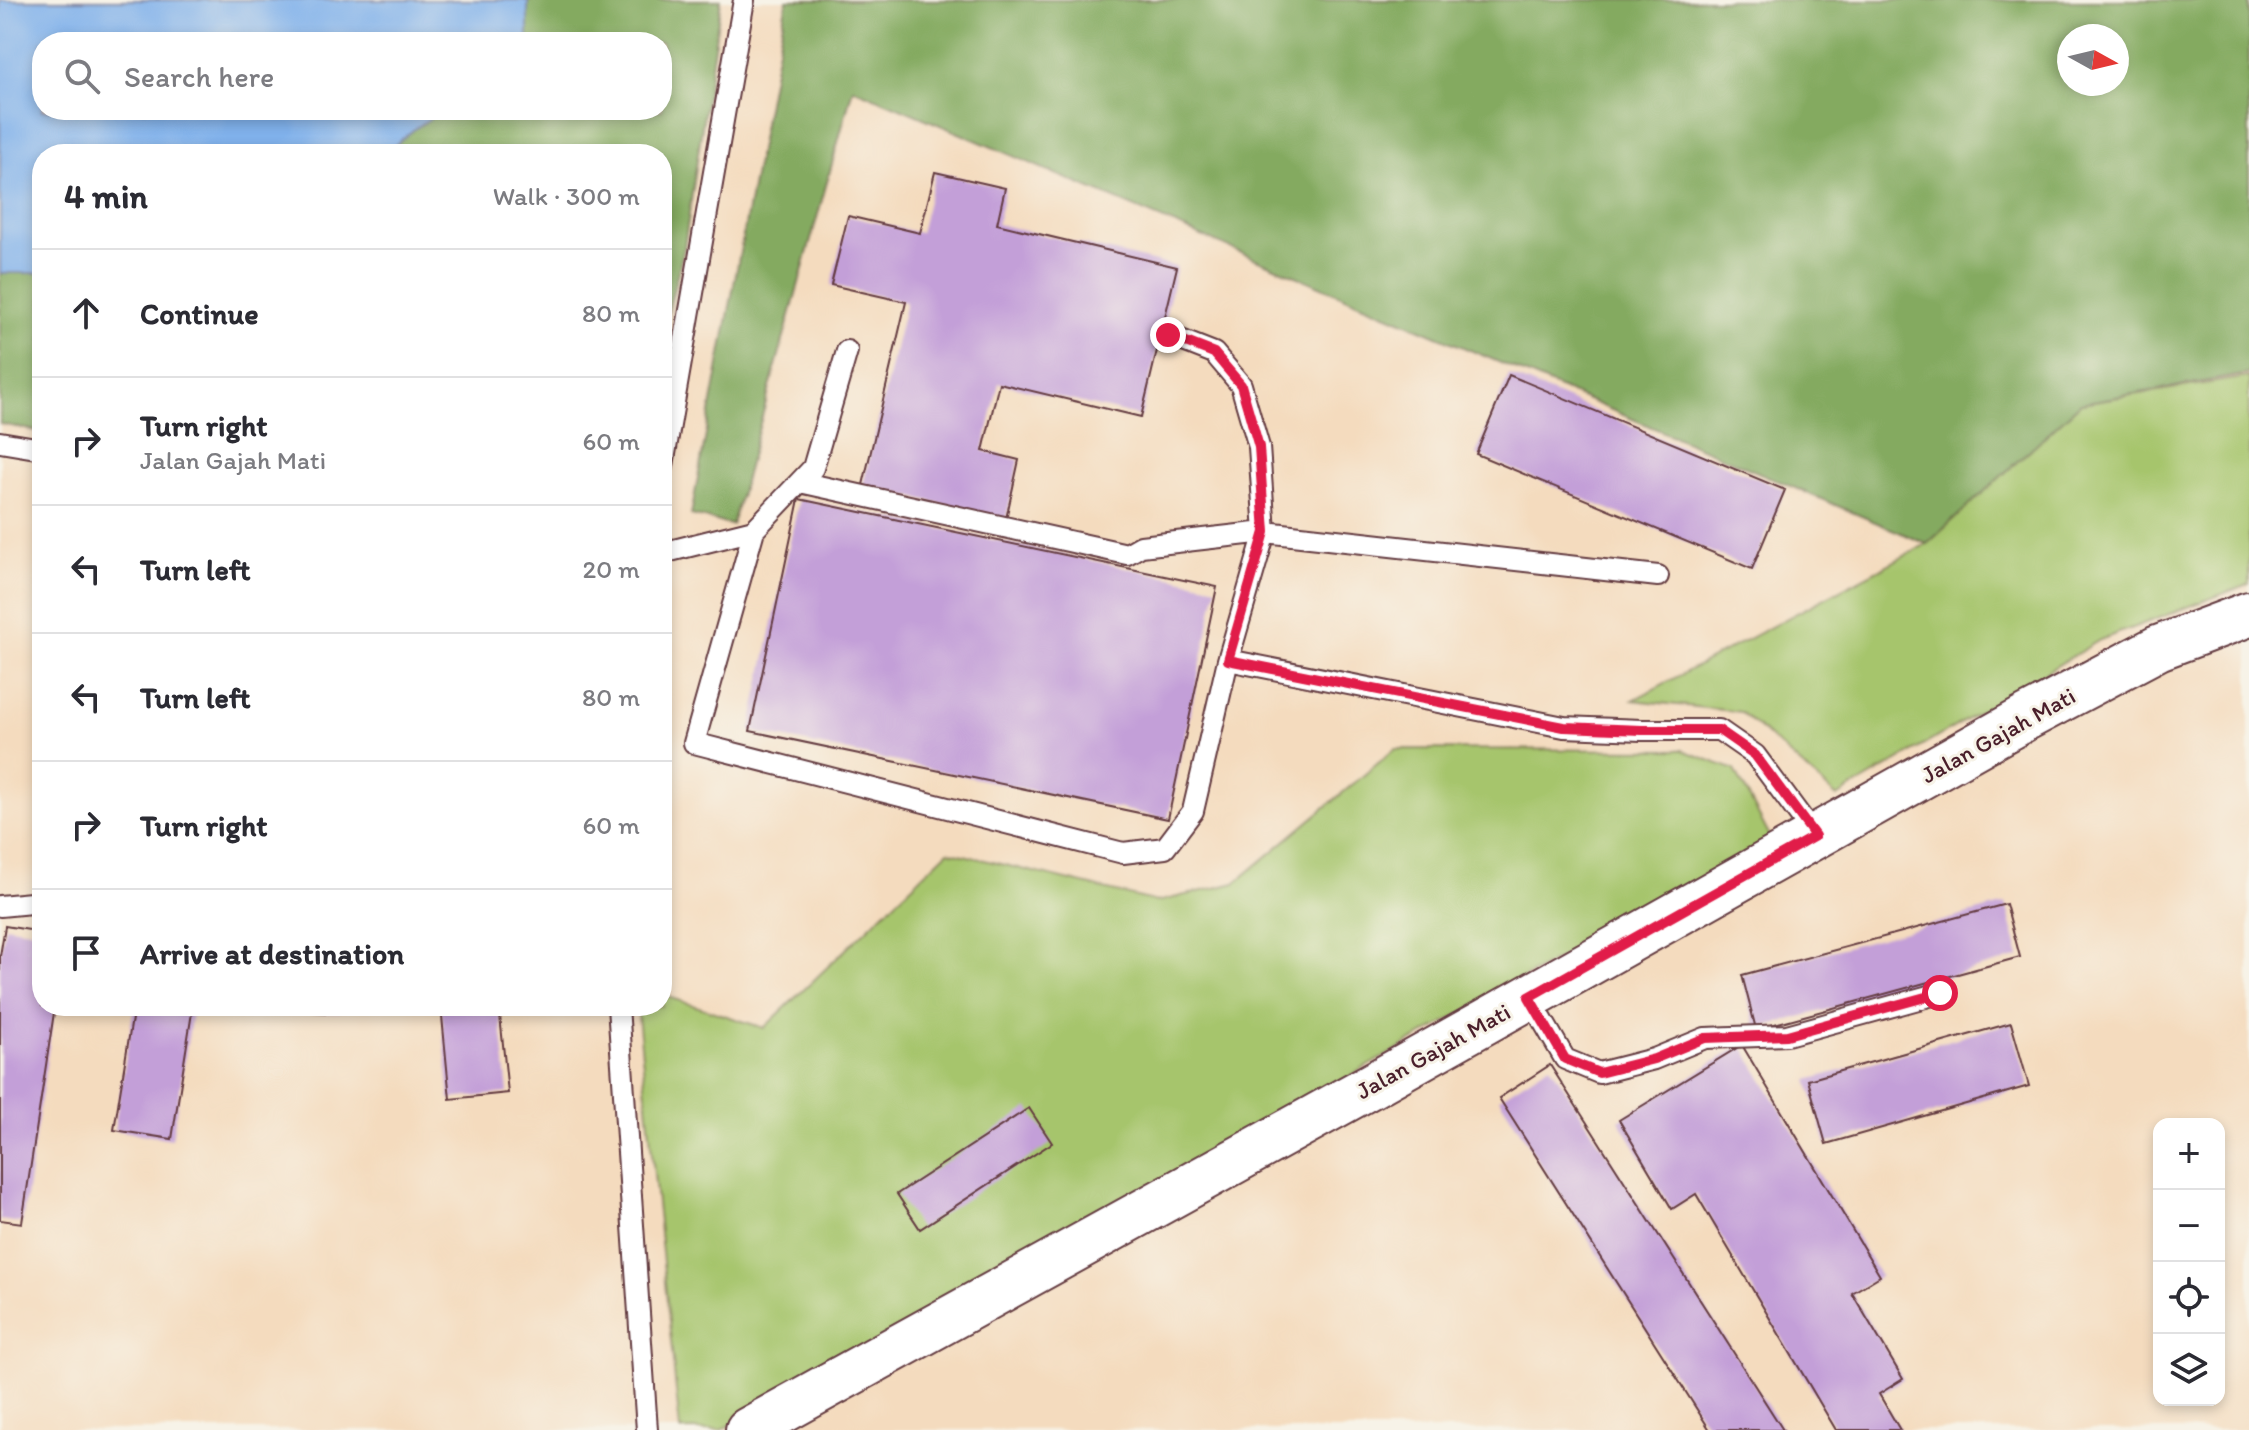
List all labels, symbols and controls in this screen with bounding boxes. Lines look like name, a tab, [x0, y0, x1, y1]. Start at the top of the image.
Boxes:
north arrow	[2057, 24, 2129, 96]
search box	[32, 32, 672, 120]
icon: search	[60, 54, 104, 98]
text: Search here	[124, 58, 274, 95]
text: 4 min	[64, 176, 148, 217]
text: Walk · 300 m	[493, 180, 640, 212]
icon: ahead	[64, 291, 108, 335]
text: Continue	[140, 295, 259, 332]
text: 80 m	[582, 297, 640, 329]
route end	[1150, 317, 1186, 353]
text: Turn right	[140, 407, 268, 444]
icon: right	[64, 419, 108, 463]
text: 60 m	[583, 425, 640, 457]
text: Jalan Gajah Mati	[140, 444, 326, 476]
icon: left	[64, 547, 108, 591]
text: Turn left	[140, 551, 251, 588]
text: 20 m	[583, 553, 640, 585]
icon: left	[64, 675, 108, 719]
text: Turn left	[140, 679, 251, 716]
text: 80 m	[582, 681, 640, 713]
street label: Jalan Gajah Mati	[1916, 681, 2080, 789]
icon: right	[64, 803, 108, 847]
text: Turn right	[140, 807, 268, 844]
text: 60 m	[583, 809, 640, 841]
icon: arrive	[64, 931, 108, 975]
text: Arrive at destination	[140, 935, 404, 972]
route start	[1922, 975, 1958, 1011]
street label: Jalan Gajah Mati	[1351, 997, 1515, 1105]
map controls	[2153, 1118, 2225, 1406]
button: +	[2153, 1118, 2225, 1190]
button: −	[2153, 1190, 2225, 1262]
button: locate	[2153, 1262, 2225, 1334]
button: layers	[2153, 1334, 2225, 1406]

